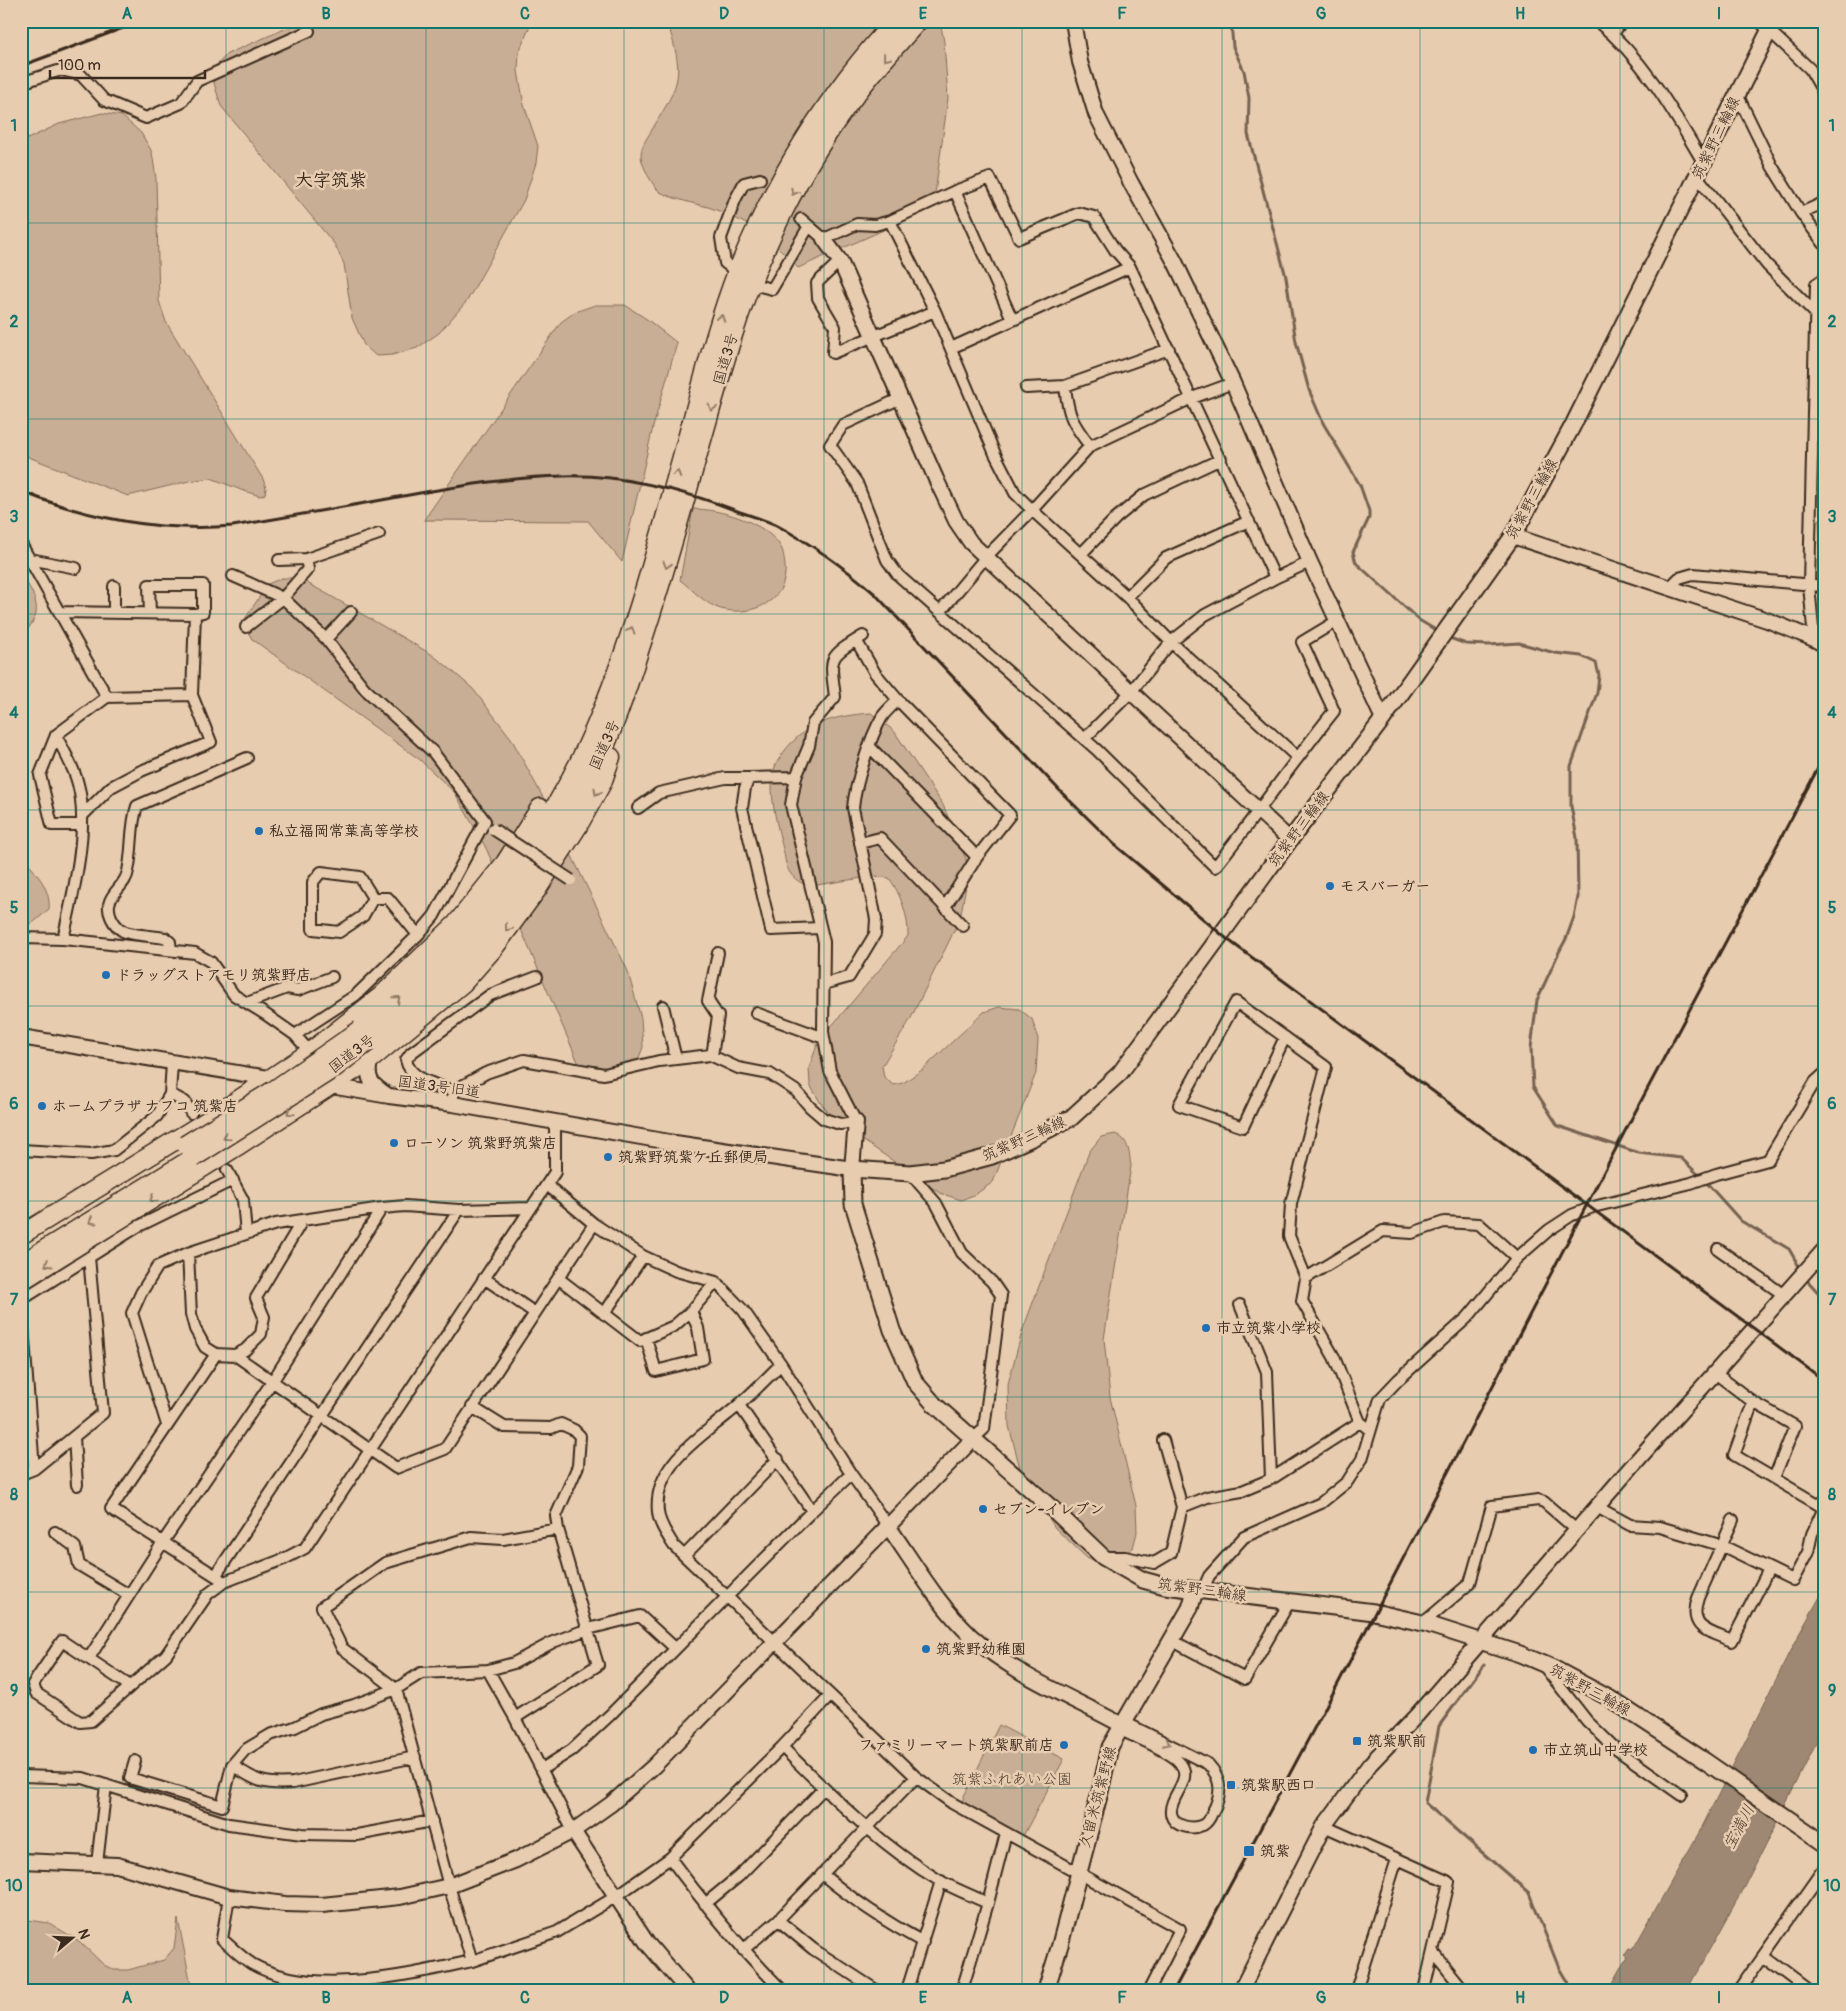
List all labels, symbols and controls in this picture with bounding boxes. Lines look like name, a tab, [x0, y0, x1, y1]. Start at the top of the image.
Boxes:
text: A	[122, 4, 133, 24]
text: B	[321, 4, 331, 24]
text: C	[520, 4, 530, 24]
text: D	[719, 4, 729, 24]
text: E	[919, 4, 928, 24]
text: F	[1117, 4, 1127, 24]
text: G	[1316, 4, 1327, 24]
text: H	[1515, 4, 1525, 24]
text: I	[1717, 4, 1721, 24]
scale bar	[50, 48, 205, 80]
one-way arrow	[882, 52, 891, 61]
text: 100 m	[58, 56, 101, 75]
street label: 筑紫野三輪線	[1688, 93, 1744, 183]
text: 1	[11, 116, 17, 136]
text: 1	[1829, 116, 1835, 136]
district label: 大字筑紫	[295, 169, 367, 192]
one-way arrow	[791, 186, 801, 195]
text: 2	[10, 312, 19, 332]
text: 2	[1828, 312, 1837, 332]
one-way arrow	[715, 314, 725, 323]
street label: 国道3号	[710, 331, 742, 387]
one-way arrow	[707, 404, 718, 413]
street label: 筑紫野三輪線	[1502, 455, 1562, 543]
one-way arrow	[671, 470, 682, 479]
text: 3	[10, 507, 19, 527]
text: 3	[1828, 507, 1837, 527]
one-way arrow	[663, 560, 673, 568]
one-way arrow	[625, 627, 635, 635]
text: 4	[9, 703, 19, 723]
text: 4	[1827, 703, 1837, 723]
street label: 国道3号	[585, 717, 625, 773]
one-way arrow	[593, 787, 603, 796]
street label: 筑紫野三輪線	[1264, 787, 1334, 871]
place label: 私立福岡常葉高等学校	[269, 822, 419, 841]
marker: 私立福岡常葉高等学校	[253, 825, 265, 837]
place label: モスバーガー	[1340, 877, 1430, 896]
marker: モスバーガー	[1324, 880, 1336, 892]
text: 5	[10, 898, 19, 918]
text: 5	[1828, 898, 1837, 918]
one-way arrow	[505, 922, 514, 932]
place label: ドラッグストアモリ筑紫野店	[116, 966, 311, 985]
marker: ドラッグストアモリ筑紫野店	[100, 969, 112, 981]
one-way arrow	[392, 996, 401, 1005]
street label: 国道3号	[325, 1030, 379, 1078]
street label: 国道3号旧道	[396, 1072, 482, 1102]
text: 6	[9, 1094, 19, 1114]
text: 6	[1827, 1094, 1837, 1114]
place label: ホームプラザ ナフコ 筑紫店	[52, 1097, 238, 1116]
marker: ホームプラザ ナフコ 筑紫店	[36, 1100, 48, 1112]
one-way arrow	[286, 1106, 295, 1116]
street label: 筑紫野三輪線	[979, 1112, 1069, 1166]
one-way arrow	[223, 1131, 232, 1140]
place label: ローソン 筑紫野筑紫店	[404, 1134, 557, 1153]
marker: ローソン 筑紫野筑紫店	[388, 1137, 400, 1149]
place label: 筑紫野筑紫ケ丘郵便局	[618, 1148, 768, 1167]
marker: 筑紫野筑紫ケ丘郵便局	[602, 1151, 614, 1163]
one-way arrow	[149, 1192, 158, 1202]
one-way arrow	[88, 1214, 97, 1224]
one-way arrow	[45, 1258, 54, 1268]
text: 7	[10, 1290, 19, 1310]
text: 7	[1828, 1290, 1837, 1310]
place label: 市立筑紫小学校	[1216, 1319, 1321, 1338]
marker: 市立筑紫小学校	[1200, 1322, 1212, 1334]
text: 8	[10, 1485, 18, 1505]
text: 8	[1828, 1485, 1836, 1505]
place label: セブン-イレブン	[993, 1500, 1104, 1519]
marker: セブン-イレブン	[977, 1503, 989, 1515]
street label: 筑紫野三輪線	[1156, 1574, 1248, 1606]
place label: 筑紫野幼稚園	[936, 1640, 1026, 1659]
marker: 筑紫野幼稚園	[920, 1643, 932, 1655]
street label: 筑紫野三輪線	[1546, 1660, 1634, 1720]
text: 9	[10, 1681, 18, 1701]
text: 9	[1828, 1681, 1836, 1701]
place label: 筑紫駅前	[1367, 1732, 1427, 1751]
marker: 筑紫駅前	[1351, 1735, 1363, 1747]
place label: ファミリーマート筑紫駅前店	[858, 1736, 1054, 1755]
one-way arrow	[1162, 1737, 1171, 1747]
marker: ファミリーマート筑紫駅前店	[1058, 1739, 1070, 1751]
place label: 市立筑山中学校	[1543, 1741, 1648, 1760]
street label: 久留米筑紫野線	[1075, 1744, 1121, 1850]
marker: 市立筑山中学校	[1527, 1744, 1539, 1756]
park label: 筑紫ふれあい公園	[952, 1770, 1072, 1789]
place label: 筑紫駅西口	[1241, 1776, 1316, 1795]
marker: 筑紫駅西口	[1225, 1779, 1237, 1791]
water label: 宝満川	[1719, 1801, 1759, 1853]
place label: 筑紫	[1260, 1842, 1290, 1861]
marker: 筑紫	[1242, 1844, 1256, 1858]
text: 10	[5, 1876, 23, 1896]
text: 10	[1823, 1876, 1841, 1896]
north arrow	[48, 1914, 98, 1964]
text: N	[74, 1927, 93, 1941]
text: A	[122, 1988, 133, 2008]
text: B	[321, 1988, 331, 2008]
text: C	[520, 1988, 530, 2008]
text: D	[719, 1988, 729, 2008]
text: E	[919, 1988, 928, 2008]
text: F	[1117, 1988, 1127, 2008]
text: G	[1316, 1988, 1327, 2008]
text: H	[1515, 1988, 1525, 2008]
text: I	[1717, 1988, 1721, 2008]

